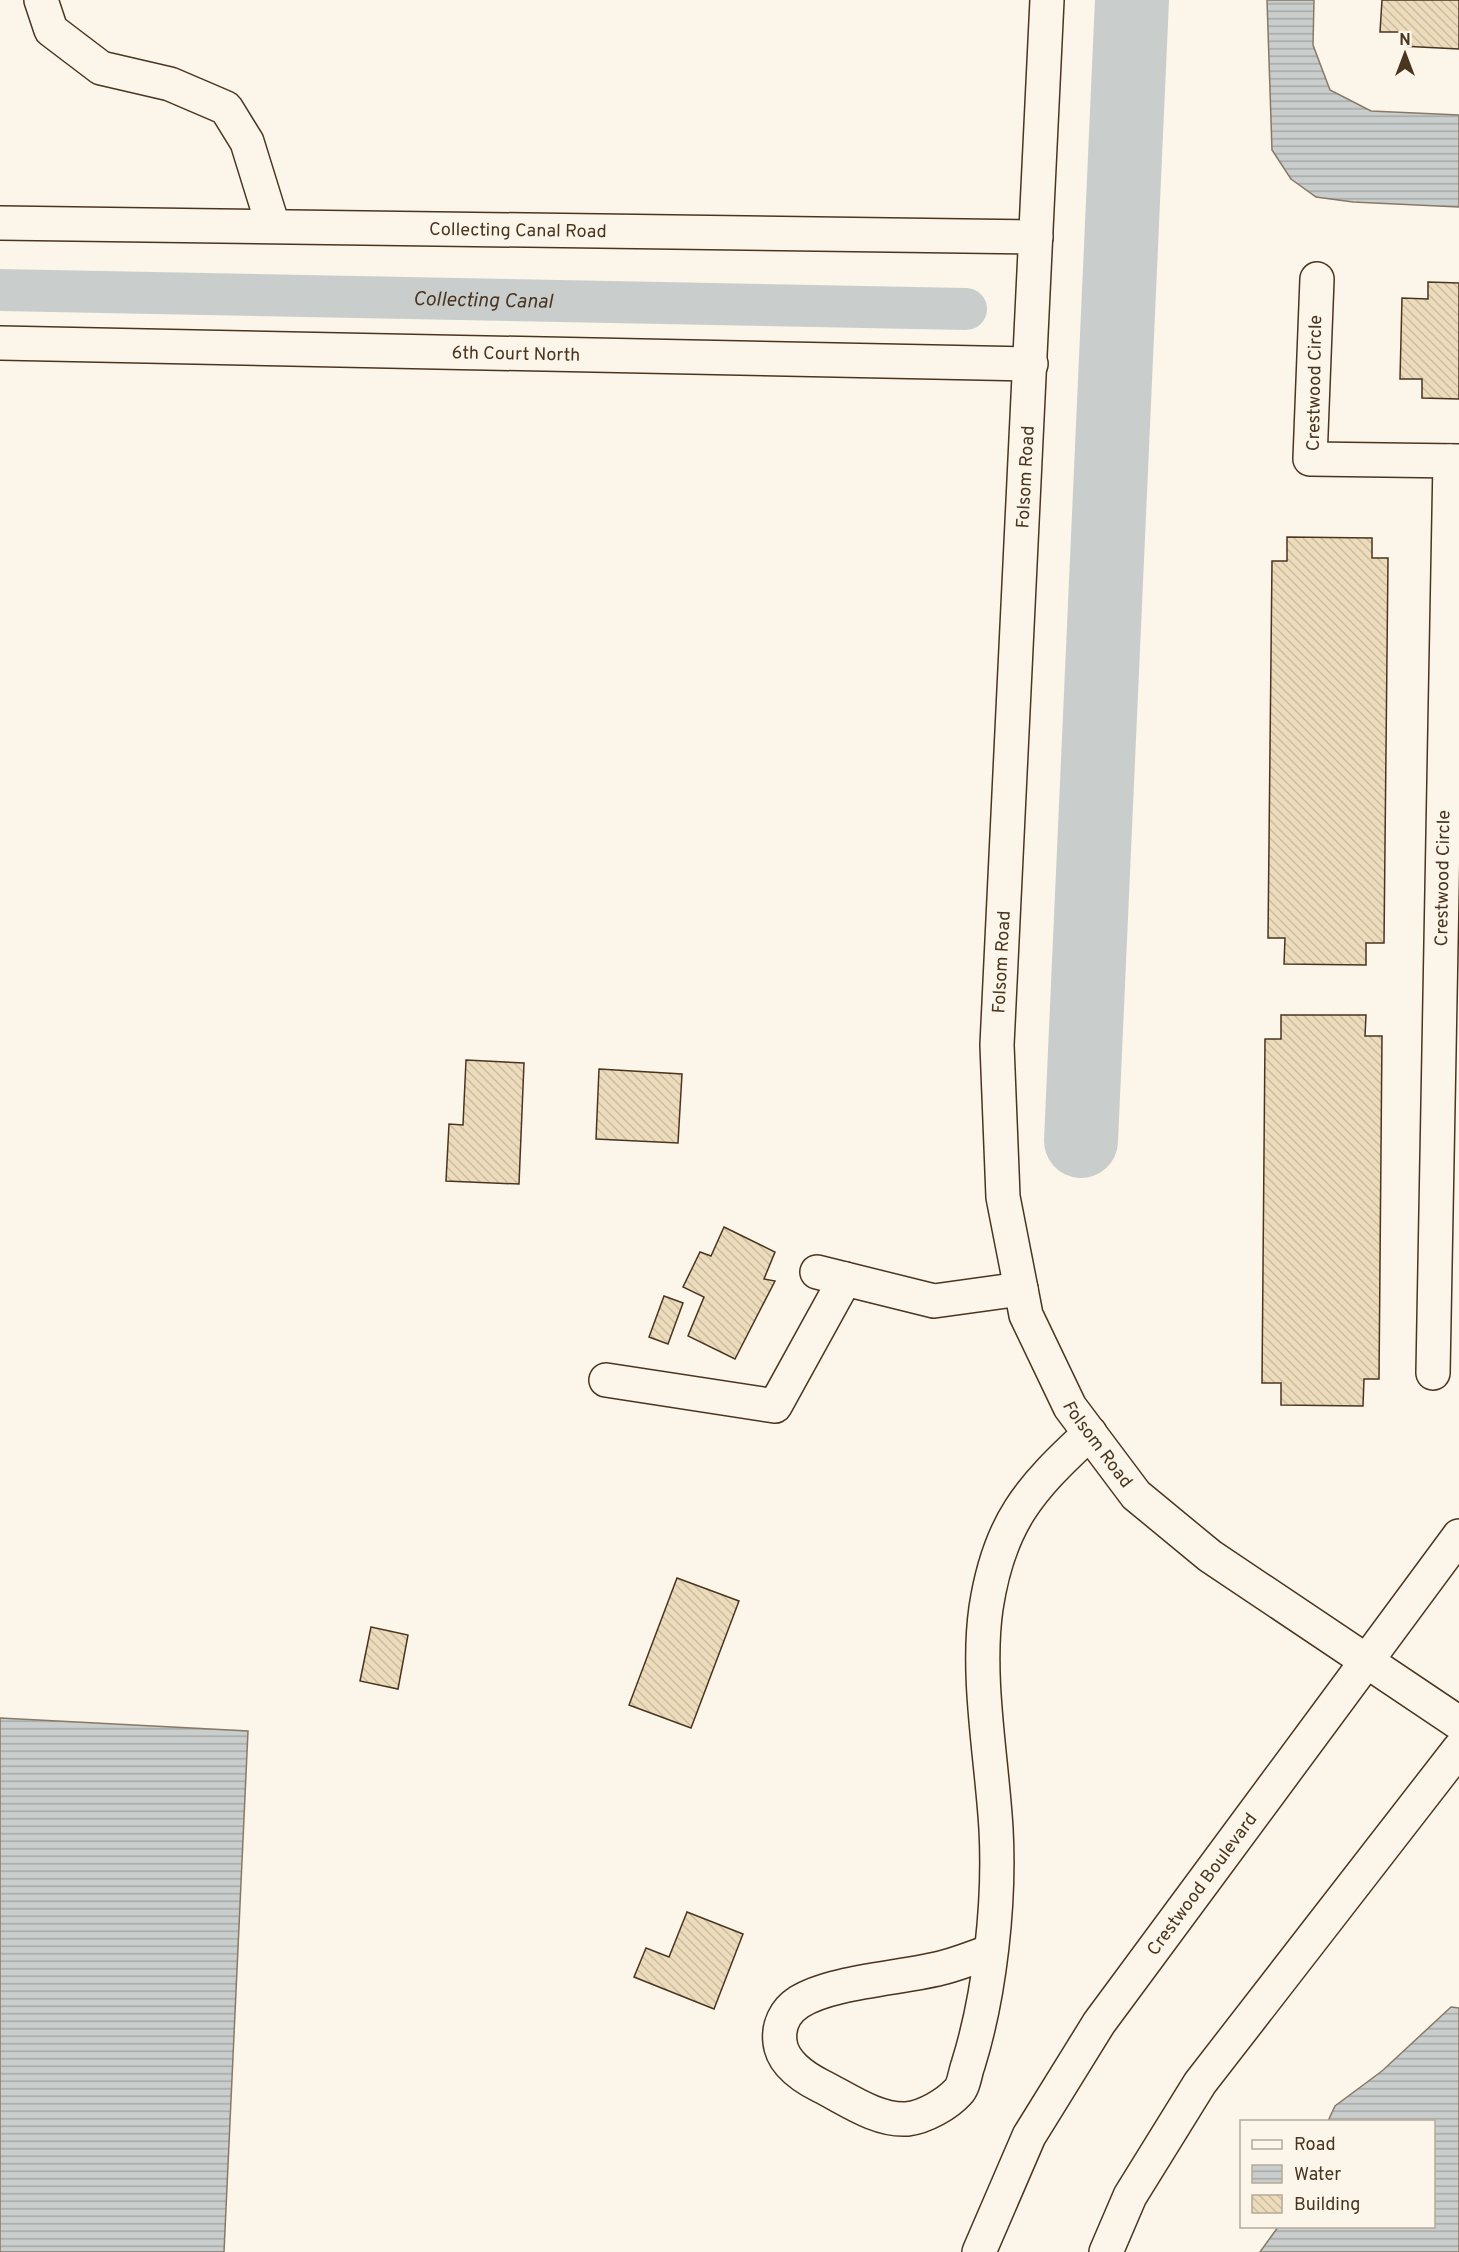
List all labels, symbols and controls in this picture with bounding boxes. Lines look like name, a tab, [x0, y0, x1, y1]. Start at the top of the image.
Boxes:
north arrow	[1375, 24, 1435, 84]
text: N	[1399, 31, 1411, 51]
street label: Collecting Canal Road	[429, 219, 607, 244]
water label: Collecting Canal	[413, 287, 554, 316]
street label: Crestwood Circle	[1303, 315, 1328, 451]
street label: 6th Court North	[451, 342, 580, 368]
street label: Folsom Road	[1012, 425, 1041, 529]
street label: Crestwood Circle	[1431, 810, 1456, 947]
street label: Folsom Road	[988, 910, 1017, 1014]
street label: Folsom Road	[1056, 1398, 1137, 1493]
street label: Crestwood Boulevard	[1143, 1809, 1263, 1961]
legend	[1240, 2120, 1435, 2228]
text: Road	[1294, 2134, 1336, 2157]
text: Water	[1294, 2164, 1341, 2187]
text: Building	[1294, 2194, 1360, 2217]

